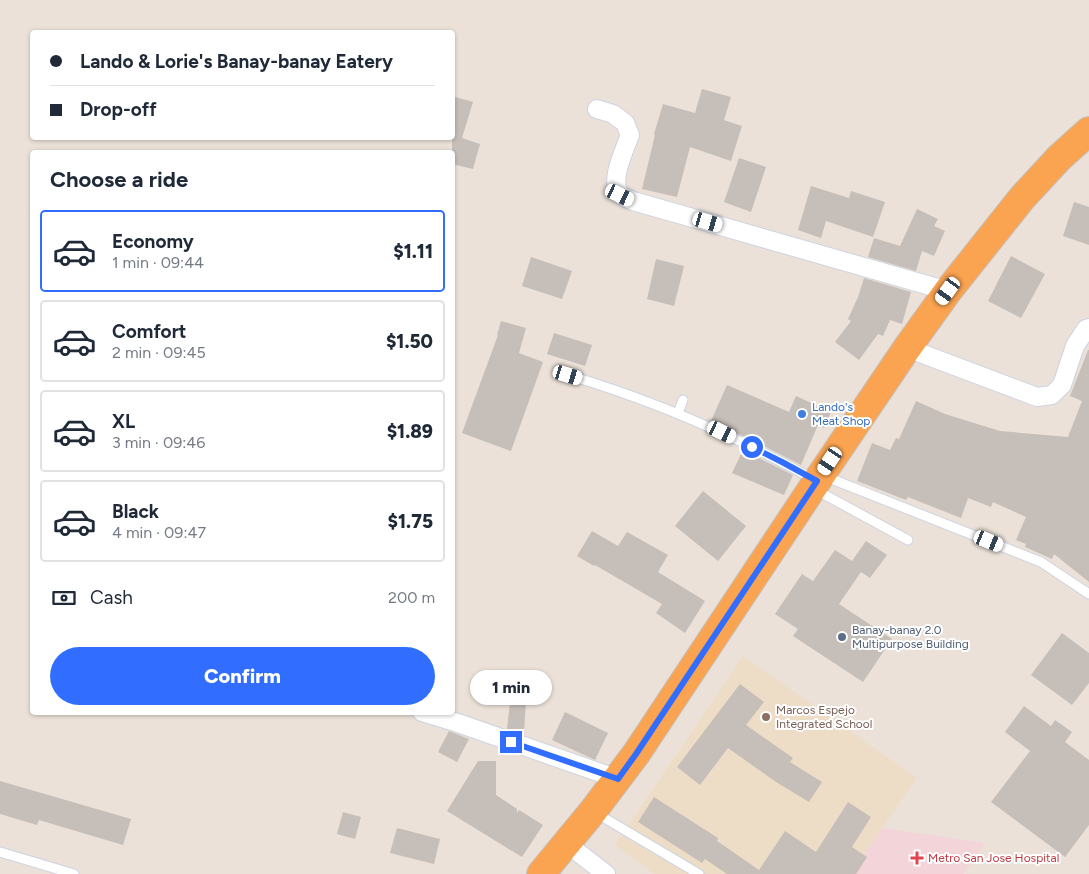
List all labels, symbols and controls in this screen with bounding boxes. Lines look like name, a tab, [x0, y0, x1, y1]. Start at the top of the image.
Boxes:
text: Lando & Lorie's Banay-banay Eatery	[80, 50, 393, 73]
text: Drop-off	[80, 98, 157, 121]
text: Choose a ride	[50, 166, 188, 193]
car	[603, 182, 636, 208]
car	[691, 211, 724, 233]
icon: car	[52, 229, 97, 274]
text: Economy	[112, 230, 194, 253]
text: $1.11	[393, 240, 433, 263]
text: 1 min · 09:44	[112, 253, 204, 272]
car	[933, 274, 962, 308]
icon: car	[52, 319, 97, 364]
text: Comfort	[112, 320, 187, 343]
text: $1.50	[386, 330, 433, 353]
text: 2 min · 09:45	[112, 343, 206, 362]
car	[551, 363, 584, 387]
place label: Lando's Meat Shop	[812, 400, 870, 428]
marker: Lando's Meat Shop	[796, 408, 808, 420]
icon: car	[52, 409, 97, 454]
text: XL	[112, 410, 135, 433]
car	[705, 419, 738, 445]
text: $1.89	[387, 420, 433, 443]
text: 3 min · 09:46	[112, 433, 205, 452]
route start	[741, 436, 763, 458]
car	[815, 444, 844, 478]
icon: car	[52, 499, 97, 544]
text: Black	[112, 500, 159, 523]
text: $1.75	[388, 510, 433, 533]
text: 4 min · 09:47	[112, 523, 206, 542]
car	[972, 528, 1005, 554]
icon: cash	[50, 584, 78, 612]
text: Cash	[90, 586, 133, 609]
text: 200 m	[388, 588, 435, 607]
place label: Banay-banay 2.0 Multipurpose Building	[852, 623, 969, 651]
marker: Banay-banay 2.0 Multipurpose Building	[836, 631, 848, 643]
button: Confirm	[50, 647, 435, 705]
callout: 1 min	[470, 670, 552, 704]
text: 1 min	[492, 678, 530, 697]
place label: Marcos Espejo Integrated School	[776, 703, 872, 731]
marker: Marcos Espejo Integrated School	[760, 711, 772, 723]
route end	[500, 731, 522, 753]
marker: Metro San Jose Hospital	[910, 851, 924, 865]
place label: Metro San Jose Hospital	[928, 851, 1059, 865]

